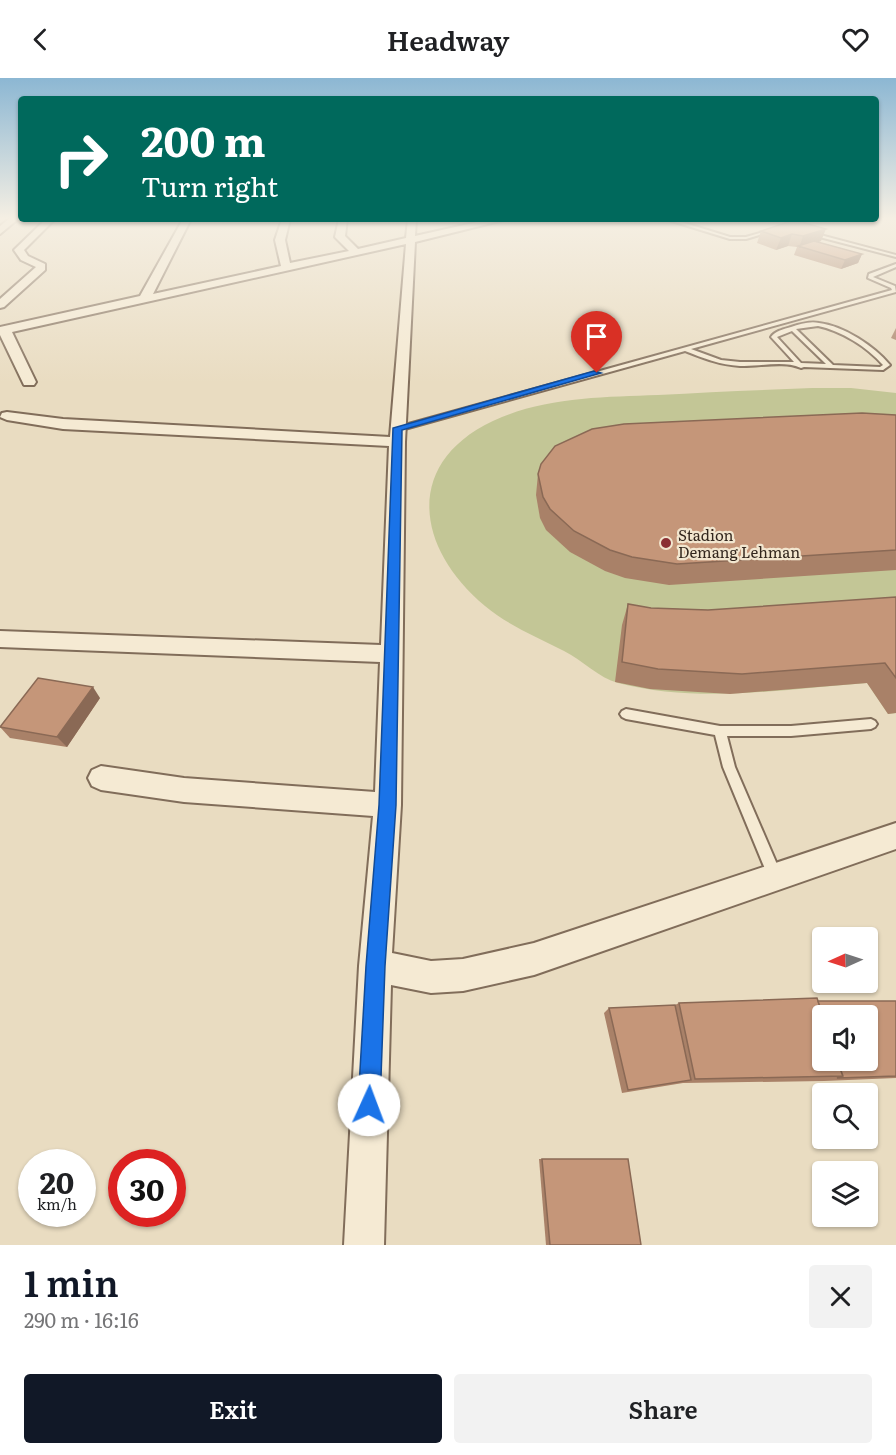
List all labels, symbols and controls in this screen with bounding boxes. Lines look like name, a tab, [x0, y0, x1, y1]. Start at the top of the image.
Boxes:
text: Headway	[387, 19, 509, 59]
icon: back	[24, 23, 57, 56]
icon: heart	[839, 23, 872, 56]
text: 200 m	[141, 108, 266, 170]
icon: right	[42, 120, 120, 198]
text: Turn right	[141, 165, 278, 205]
pin	[571, 311, 622, 373]
icon: arrive	[580, 320, 613, 353]
place label: Stadion Demang Lehman	[678, 523, 800, 563]
marker: Stadion Demang Lehman	[659, 536, 673, 550]
north arrow	[812, 927, 878, 993]
map controls	[812, 927, 878, 1227]
button: sound	[812, 1005, 878, 1071]
position arrow	[337, 1073, 401, 1137]
button: search	[812, 1083, 878, 1149]
speed limit sign: 30	[108, 1149, 186, 1227]
text: 20	[40, 1159, 74, 1203]
button: layers	[812, 1161, 878, 1227]
text: km/h	[37, 1192, 77, 1215]
text: 1 min	[24, 1255, 119, 1308]
button: close	[809, 1265, 872, 1328]
text: 290 m · 16:16	[24, 1304, 139, 1334]
button: Exit	[24, 1374, 442, 1443]
button: Share	[454, 1374, 872, 1443]

